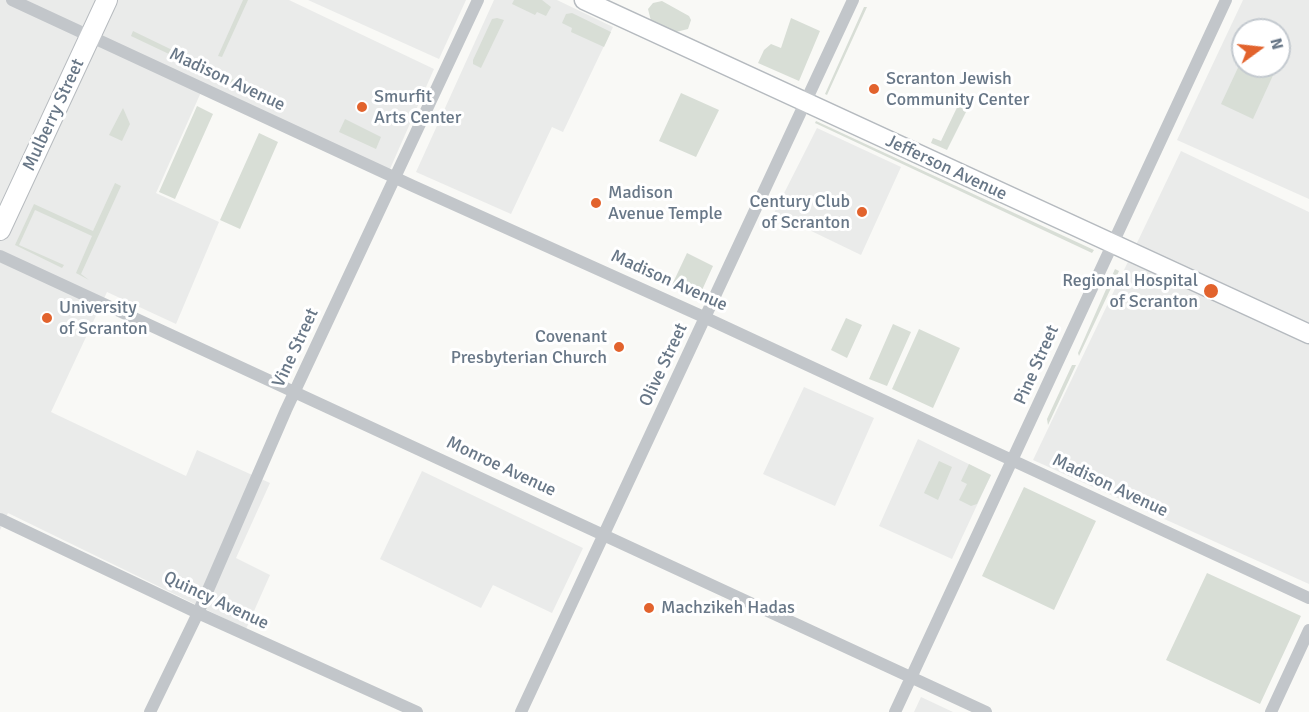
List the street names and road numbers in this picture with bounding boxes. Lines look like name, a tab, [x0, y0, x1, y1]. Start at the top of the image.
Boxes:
street label: Madison Avenue	[166, 44, 288, 116]
street label: Mulberry Street	[19, 56, 89, 174]
street label: Jefferson Avenue	[882, 130, 1010, 206]
street label: Madison Avenue	[607, 246, 731, 316]
street label: Vine Street	[268, 305, 324, 391]
street label: Olive Street	[635, 320, 693, 410]
street label: Pine Street	[1010, 322, 1064, 408]
street label: Monroe Avenue	[443, 432, 559, 502]
street label: Madison Avenue	[1049, 450, 1171, 522]
street label: Quincy Avenue	[160, 567, 272, 635]

